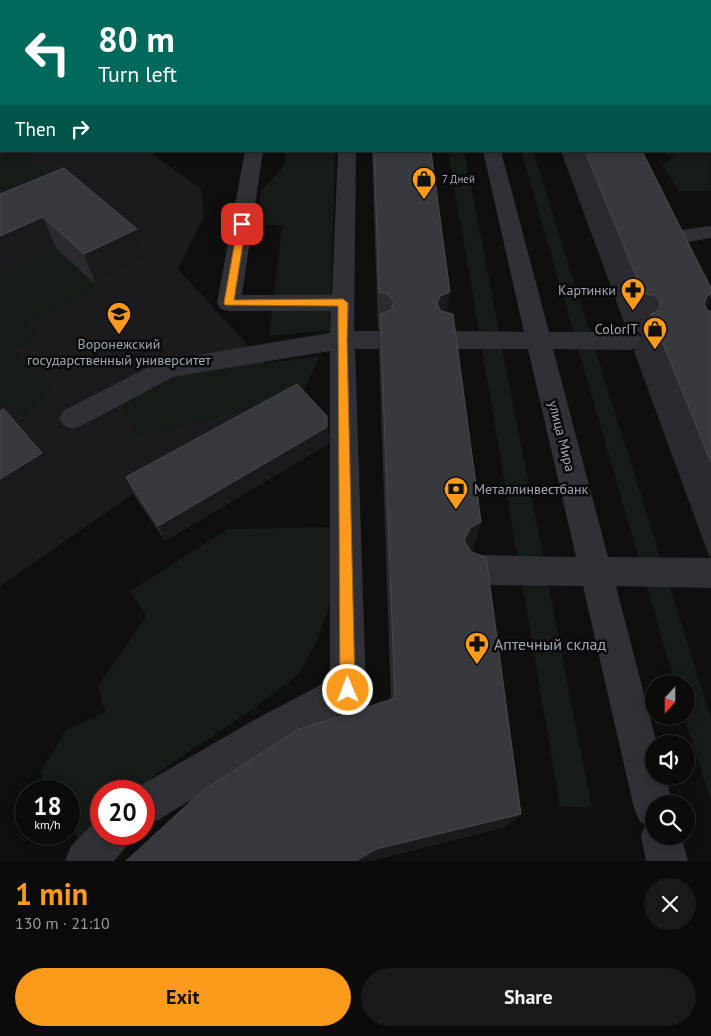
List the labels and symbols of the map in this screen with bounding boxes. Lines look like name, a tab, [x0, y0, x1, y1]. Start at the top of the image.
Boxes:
shop icon: 7 Дней	[411, 166, 437, 200]
place label: 7 Дней	[442, 172, 475, 186]
pin	[221, 203, 263, 245]
pharmacy icon: Картинки	[620, 277, 646, 311]
place label: Картинки	[558, 281, 616, 299]
school or university icon: Воронежский государственный университет	[106, 301, 132, 335]
shop icon: ColorIT	[642, 316, 668, 350]
place label: ColorIT	[595, 320, 638, 338]
place label: Воронежский государственный университет	[27, 335, 211, 369]
street label: улица Мира	[544, 399, 580, 473]
bank icon: Металлинвестбанк	[443, 476, 469, 510]
place label: Металлинвестбанк	[474, 480, 589, 498]
pharmacy icon: Аптечный склад	[464, 631, 490, 665]
place label: Аптечный склад	[494, 634, 607, 654]
position arrow	[321, 663, 373, 715]
north arrow	[645, 675, 695, 725]
speed limit sign: 20	[90, 780, 155, 845]

